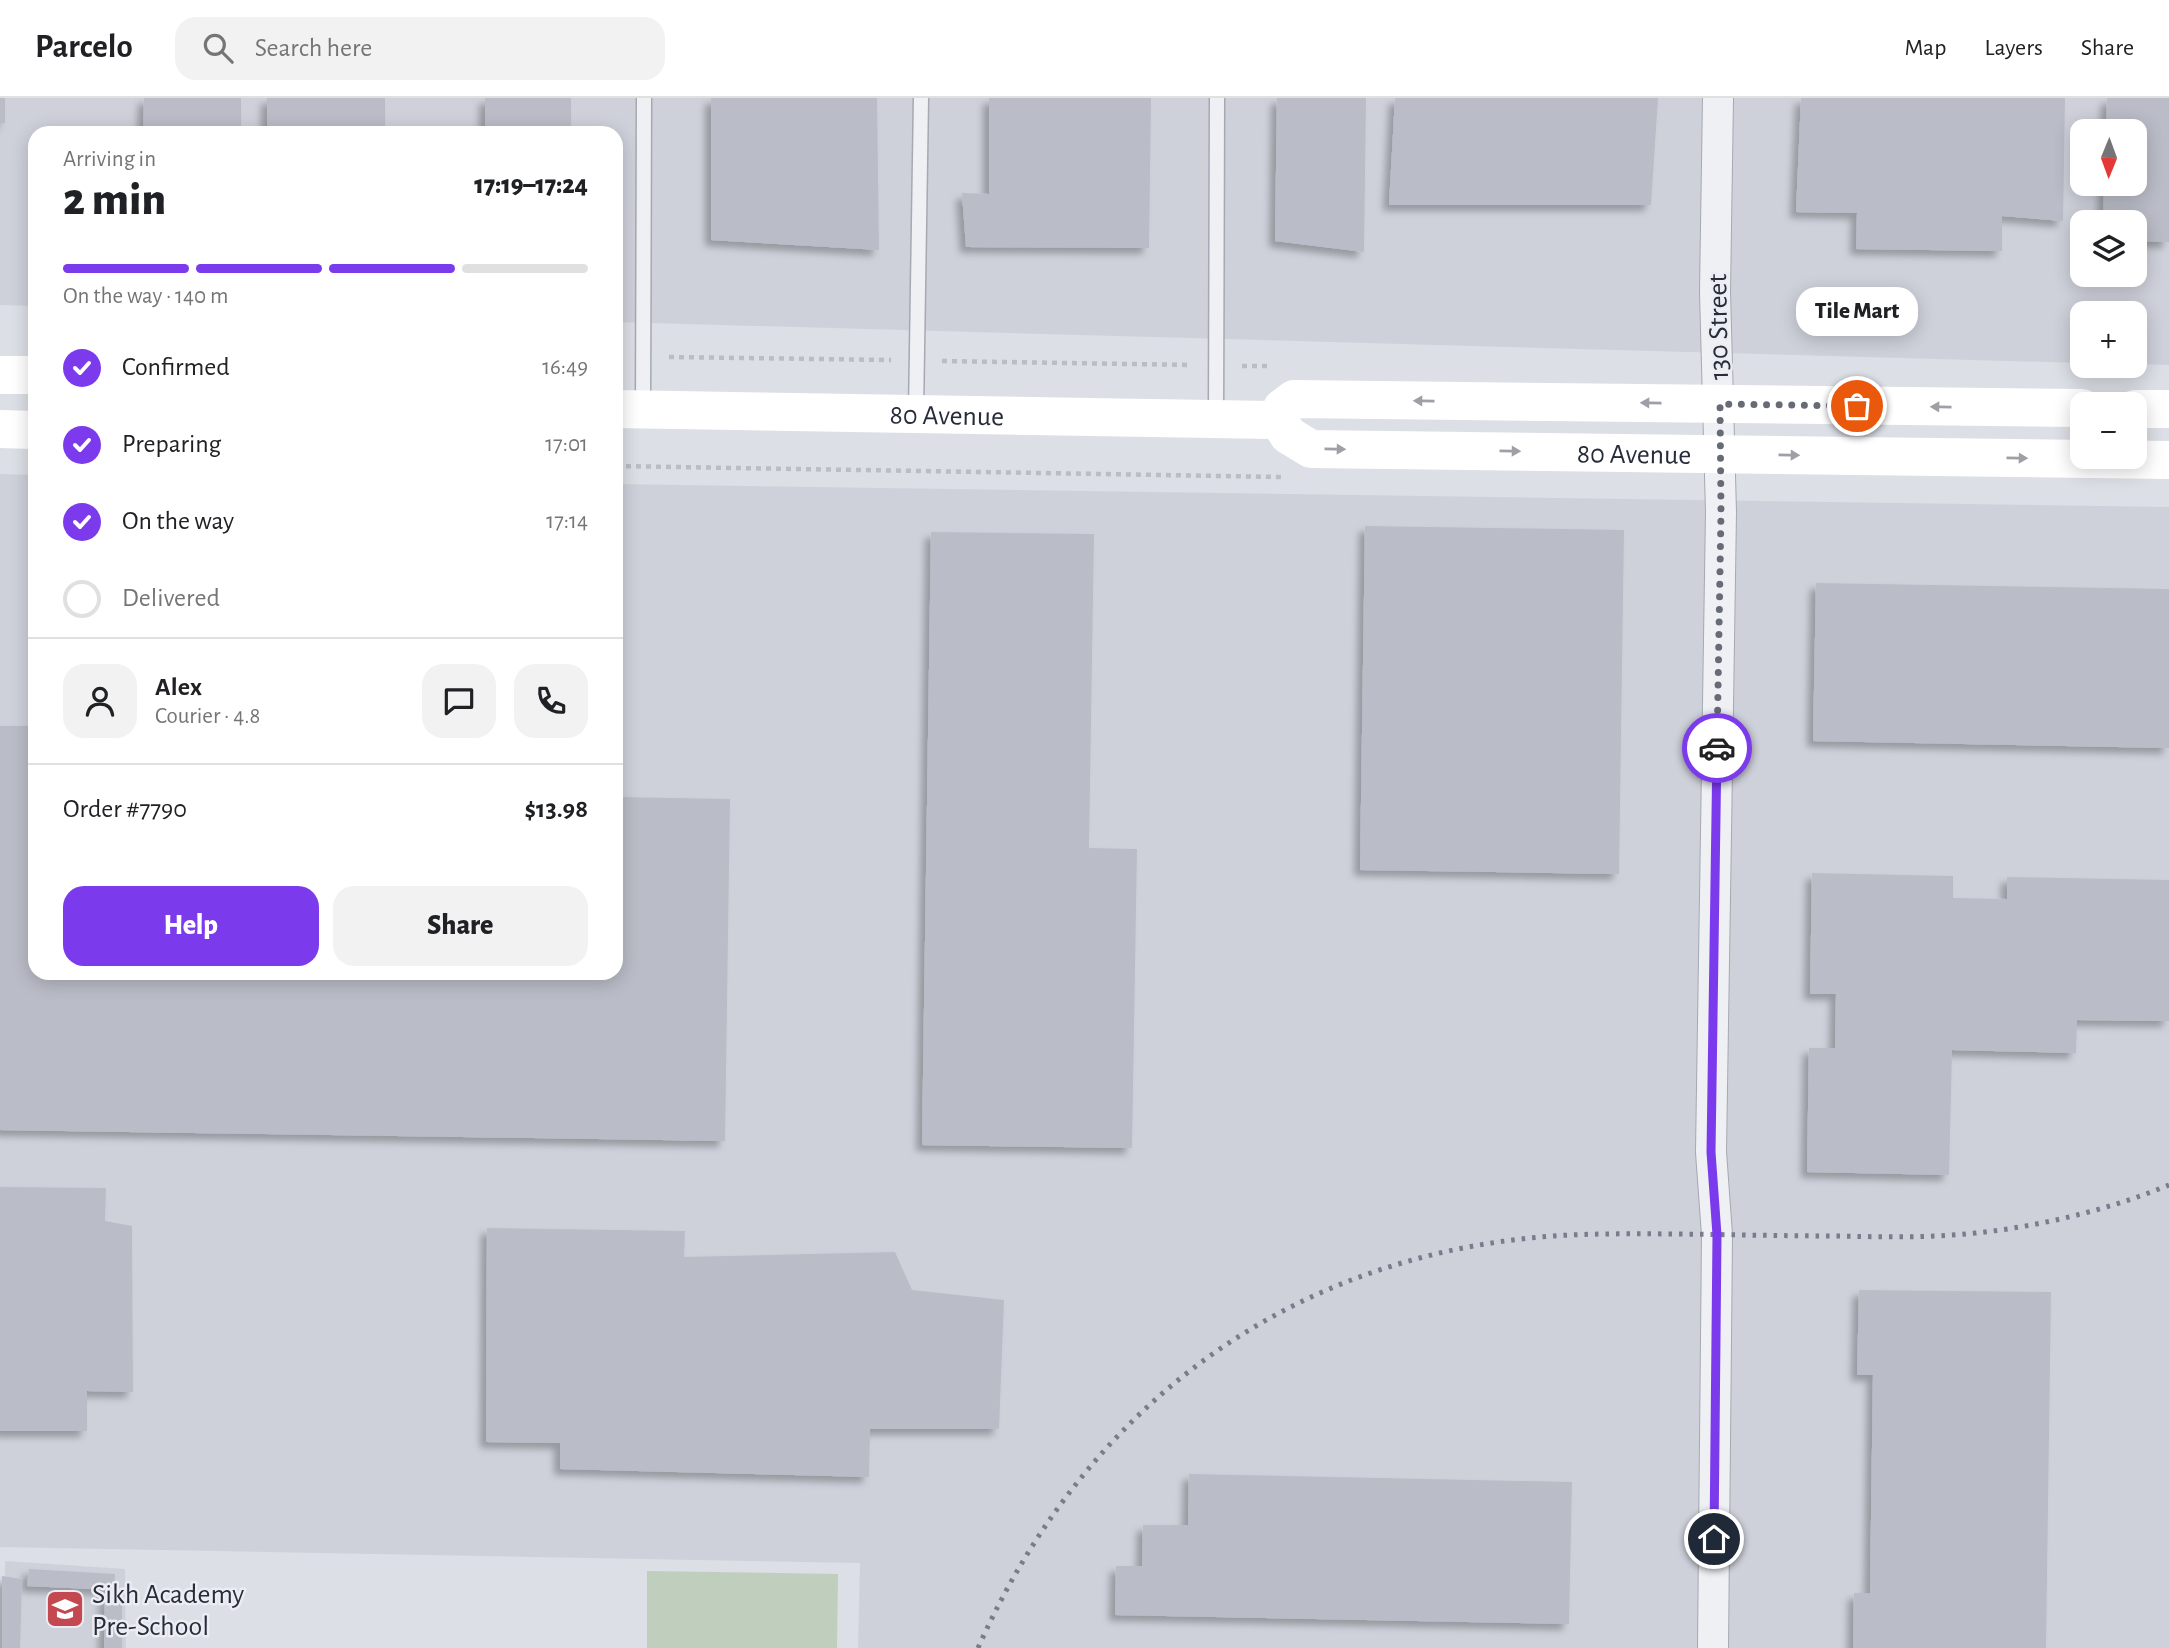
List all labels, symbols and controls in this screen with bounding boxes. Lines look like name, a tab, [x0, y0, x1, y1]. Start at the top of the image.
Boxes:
search box	[175, 17, 665, 80]
icon: search	[199, 29, 237, 67]
text: Parcelo	[35, 31, 133, 64]
text: Search here	[255, 35, 372, 61]
text: Map	[1904, 36, 1946, 60]
text: Layers	[1984, 36, 2043, 60]
text: Share	[2081, 36, 2134, 60]
north arrow	[2070, 119, 2147, 196]
map controls	[2070, 119, 2147, 469]
text: Arriving in	[63, 148, 156, 171]
text: 17:19–17:24	[474, 172, 588, 198]
text: 2 min	[63, 177, 166, 223]
button: layers	[2070, 210, 2147, 287]
street label: 130 Street	[1704, 273, 1734, 380]
text: On the way · 140 m	[63, 285, 228, 308]
callout: Tile Mart	[1796, 287, 1918, 336]
text: Tile Mart	[1815, 300, 1899, 323]
button: +	[2070, 301, 2147, 378]
icon: check	[63, 349, 101, 387]
text: Confirmed	[122, 354, 230, 380]
text: 16:49	[542, 356, 588, 379]
pin	[1827, 376, 1887, 436]
icon: bag	[1838, 387, 1876, 425]
button: −	[2070, 392, 2147, 469]
one-way arrow	[1413, 395, 1435, 407]
one-way arrow	[1640, 398, 1662, 409]
one-way arrow	[1930, 401, 1952, 413]
street label: 80 Avenue	[890, 402, 1004, 431]
icon: check	[63, 426, 101, 464]
text: Preparing	[122, 431, 221, 457]
text: 17:01	[545, 433, 588, 456]
street label: 80 Avenue	[1577, 440, 1691, 470]
one-way arrow	[1324, 443, 1346, 455]
one-way arrow	[1499, 446, 1521, 457]
one-way arrow	[1779, 449, 1801, 461]
one-way arrow	[2006, 452, 2028, 464]
icon: check	[63, 503, 101, 541]
text: On the way	[122, 508, 234, 534]
text: 17:14	[546, 510, 588, 533]
text: Delivered	[122, 585, 220, 611]
button: person	[63, 664, 137, 738]
button: chat	[422, 664, 496, 738]
button: phone	[514, 664, 588, 738]
text: Alex	[155, 674, 202, 700]
text: Courier · 4.8	[155, 705, 260, 728]
courier	[1682, 713, 1752, 783]
icon: car	[1698, 729, 1736, 767]
text: Order #7790	[63, 796, 187, 822]
text: $13.98	[524, 796, 588, 822]
button: Help	[63, 886, 319, 966]
button: Share	[333, 886, 588, 966]
pin	[1684, 1509, 1744, 1569]
icon: home	[1695, 1520, 1733, 1558]
place label: Sikh Academy Pre-School	[92, 1581, 244, 1641]
school or university icon: Sikh Academy Pre-School	[44, 1588, 86, 1630]

